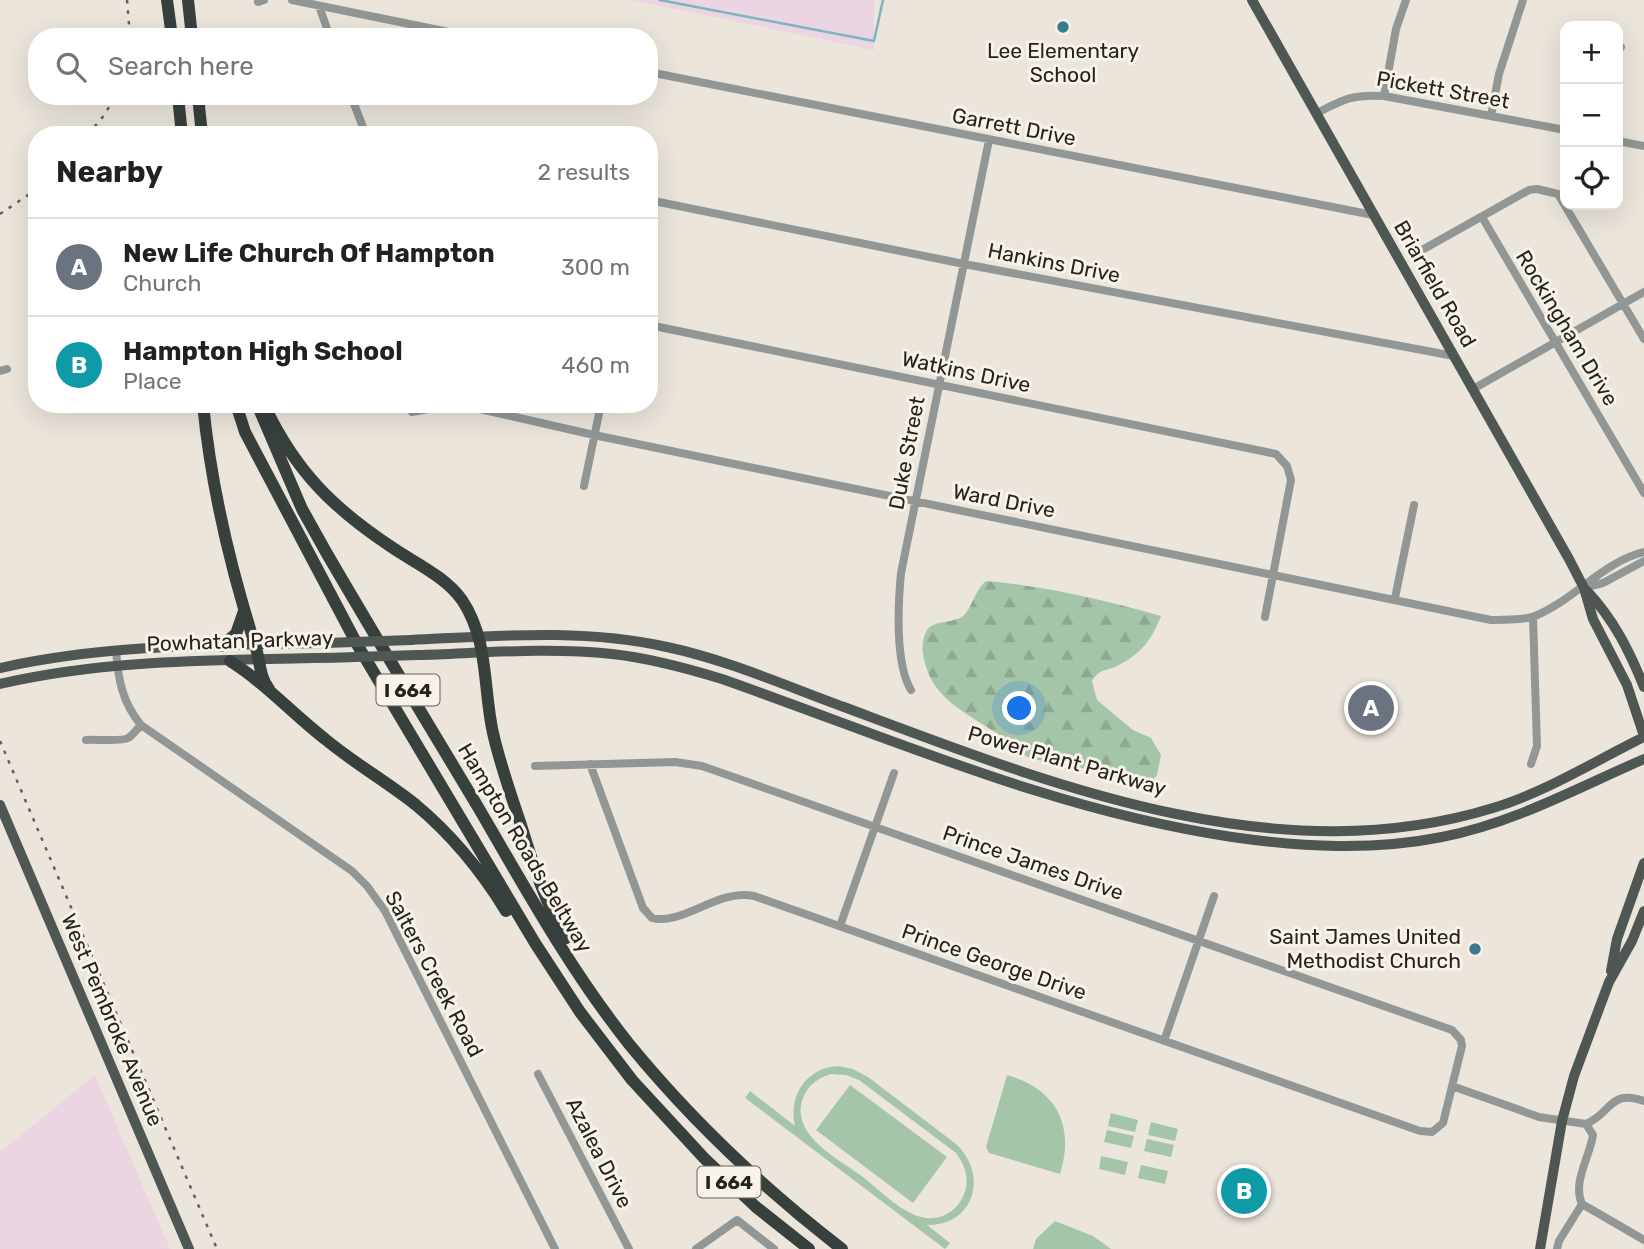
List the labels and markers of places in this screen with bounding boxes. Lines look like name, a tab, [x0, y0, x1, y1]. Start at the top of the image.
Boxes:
marker: Lee Elementary School	[1055, 19, 1071, 35]
place label: Lee Elementary School	[987, 38, 1140, 87]
pin: A	[1348, 682, 1394, 734]
place label: Saint James United Methodist Church	[1269, 924, 1461, 973]
marker: Saint James United Methodist Church	[1467, 941, 1483, 957]
pin: B	[1221, 1165, 1267, 1217]

